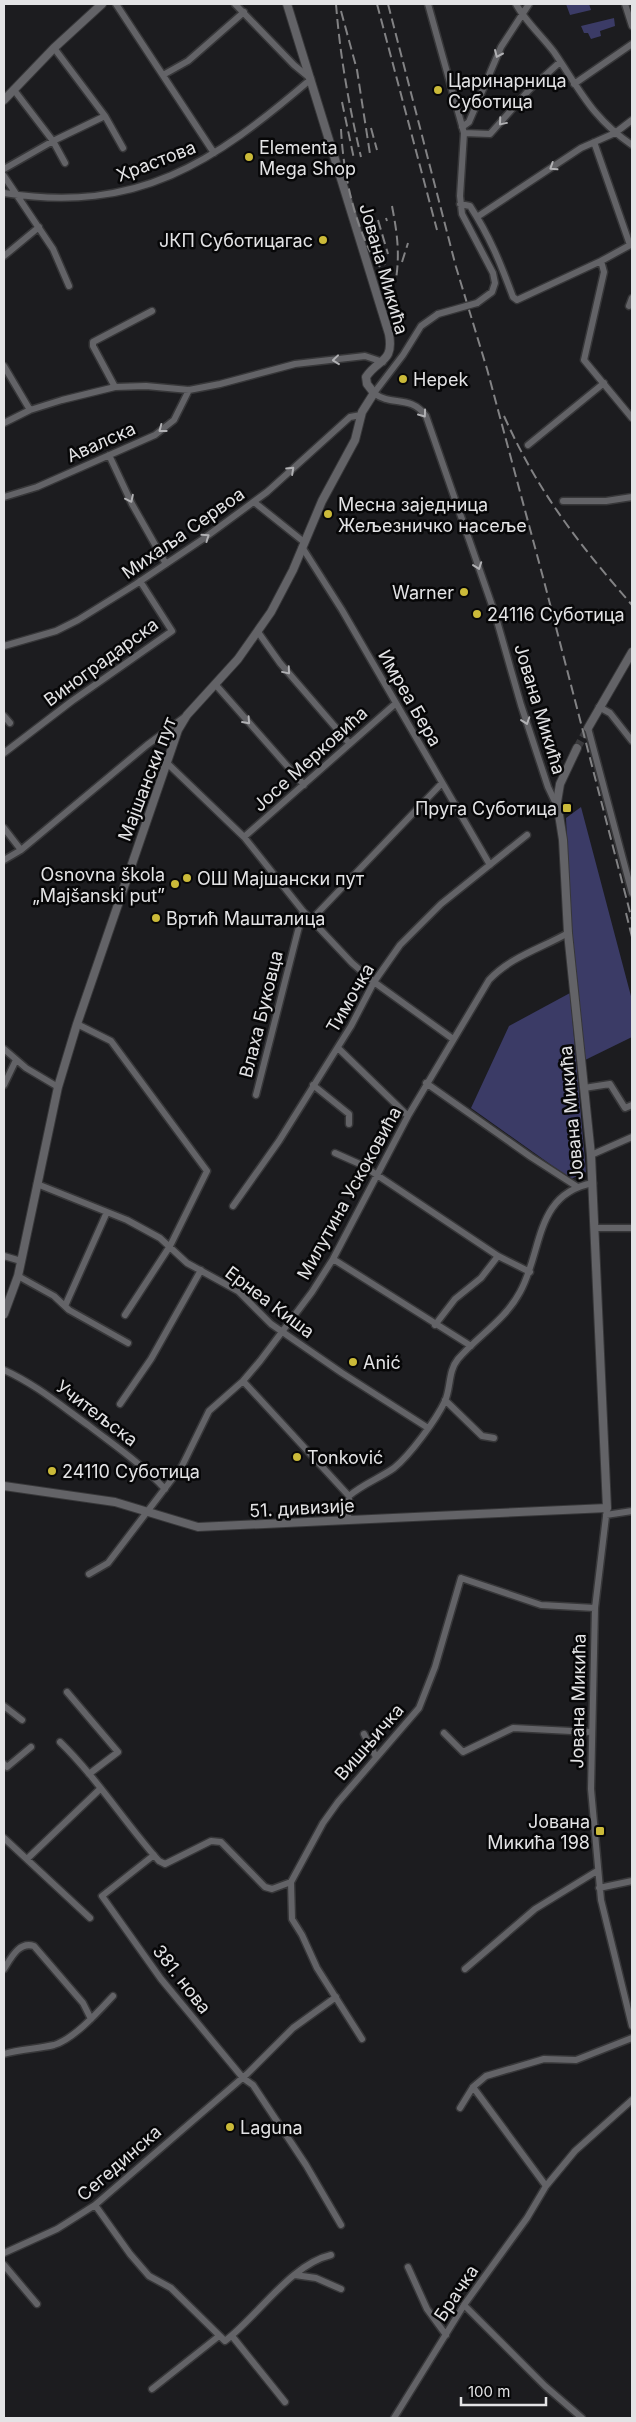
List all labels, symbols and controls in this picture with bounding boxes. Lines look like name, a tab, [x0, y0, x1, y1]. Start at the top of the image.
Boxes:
one-way arrow	[493, 49, 504, 58]
place label: Царинарница Суботица	[448, 70, 567, 112]
marker: Царинарница Суботица	[432, 84, 444, 96]
one-way arrow	[498, 116, 507, 125]
street label: Храстова	[113, 136, 199, 186]
place label: Elementa Mega Shop	[259, 137, 356, 179]
marker: Elementa Mega Shop	[243, 151, 255, 163]
one-way arrow	[549, 161, 558, 170]
street label: Јована Микића	[355, 201, 413, 337]
place label: ЈКП Суботицагас	[159, 230, 313, 251]
marker: ЈКП Суботицагас	[317, 234, 329, 246]
one-way arrow	[331, 354, 339, 365]
place label: Hepek	[413, 369, 468, 390]
marker: Hepek	[397, 373, 409, 385]
one-way arrow	[417, 408, 426, 418]
street label: Авалска	[63, 418, 139, 466]
one-way arrow	[159, 424, 168, 433]
one-way arrow	[285, 467, 294, 476]
street label: Михаља Сервоа	[118, 483, 248, 583]
one-way arrow	[124, 494, 134, 503]
place label: Месна заједница Жељезничко насеље	[338, 494, 527, 536]
marker: Месна заједница Жељезничко насеље	[322, 508, 334, 520]
one-way arrow	[200, 534, 210, 543]
one-way arrow	[472, 561, 482, 570]
place label: Warner	[392, 582, 454, 603]
marker: Warner	[458, 586, 470, 598]
place label: 24116 Суботица	[487, 604, 625, 625]
marker: 24116 Суботица	[471, 608, 483, 620]
street label: Виноградарска	[40, 614, 162, 710]
street label: Јована Микића	[510, 641, 570, 777]
street label: Имреа Бера	[374, 646, 446, 750]
one-way arrow	[281, 666, 290, 675]
street label: Јосе Мерковића	[249, 702, 371, 816]
street label: Мајшански пут	[114, 713, 181, 844]
one-way arrow	[241, 715, 250, 724]
one-way arrow	[520, 716, 530, 725]
place label: Пруга Суботица	[415, 798, 557, 819]
marker: Пруга Суботица	[561, 802, 573, 814]
place label: Osnovna škola „Majšanski put”	[32, 864, 165, 906]
place label: ОШ Мајшански пут	[197, 868, 365, 889]
marker: ОШ Мајшански пут	[181, 872, 193, 884]
marker: Osnovna škola „Majšanski put”	[169, 878, 181, 890]
place label: Вртић Машталица	[166, 908, 325, 929]
marker: Вртић Машталица	[150, 912, 162, 924]
street label: Влаха Буковца	[235, 948, 287, 1080]
street label: Тимочка	[322, 960, 378, 1036]
street label: Јована Микића	[555, 1045, 587, 1181]
street label: Милутина Ускоковића	[293, 1103, 405, 1283]
street label: Ернеа Киша	[221, 1262, 319, 1342]
place label: Anić	[363, 1352, 401, 1373]
marker: Anić	[347, 1356, 359, 1368]
street label: Учитељска	[52, 1376, 142, 1450]
place label: Tonković	[307, 1447, 383, 1468]
marker: Tonković	[291, 1451, 303, 1463]
place label: 24110 Суботица	[62, 1461, 200, 1482]
marker: 24110 Суботица	[46, 1465, 58, 1477]
street label: 51. дивизије	[249, 1495, 355, 1521]
street label: Јована Микића	[566, 1633, 590, 1769]
street label: Вишњичка	[330, 1700, 408, 1784]
place label: Јована Микића 198	[487, 1811, 590, 1853]
marker: Јована Микића 198	[594, 1825, 606, 1837]
street label: 381. нова	[149, 1940, 215, 2018]
place label: Laguna	[240, 2117, 303, 2138]
street label: Сегединска	[73, 2121, 165, 2205]
marker: Laguna	[224, 2121, 236, 2133]
street label: Брачка	[430, 2261, 482, 2325]
scale bar	[461, 2374, 546, 2406]
text: 100 m	[468, 2382, 510, 2401]

